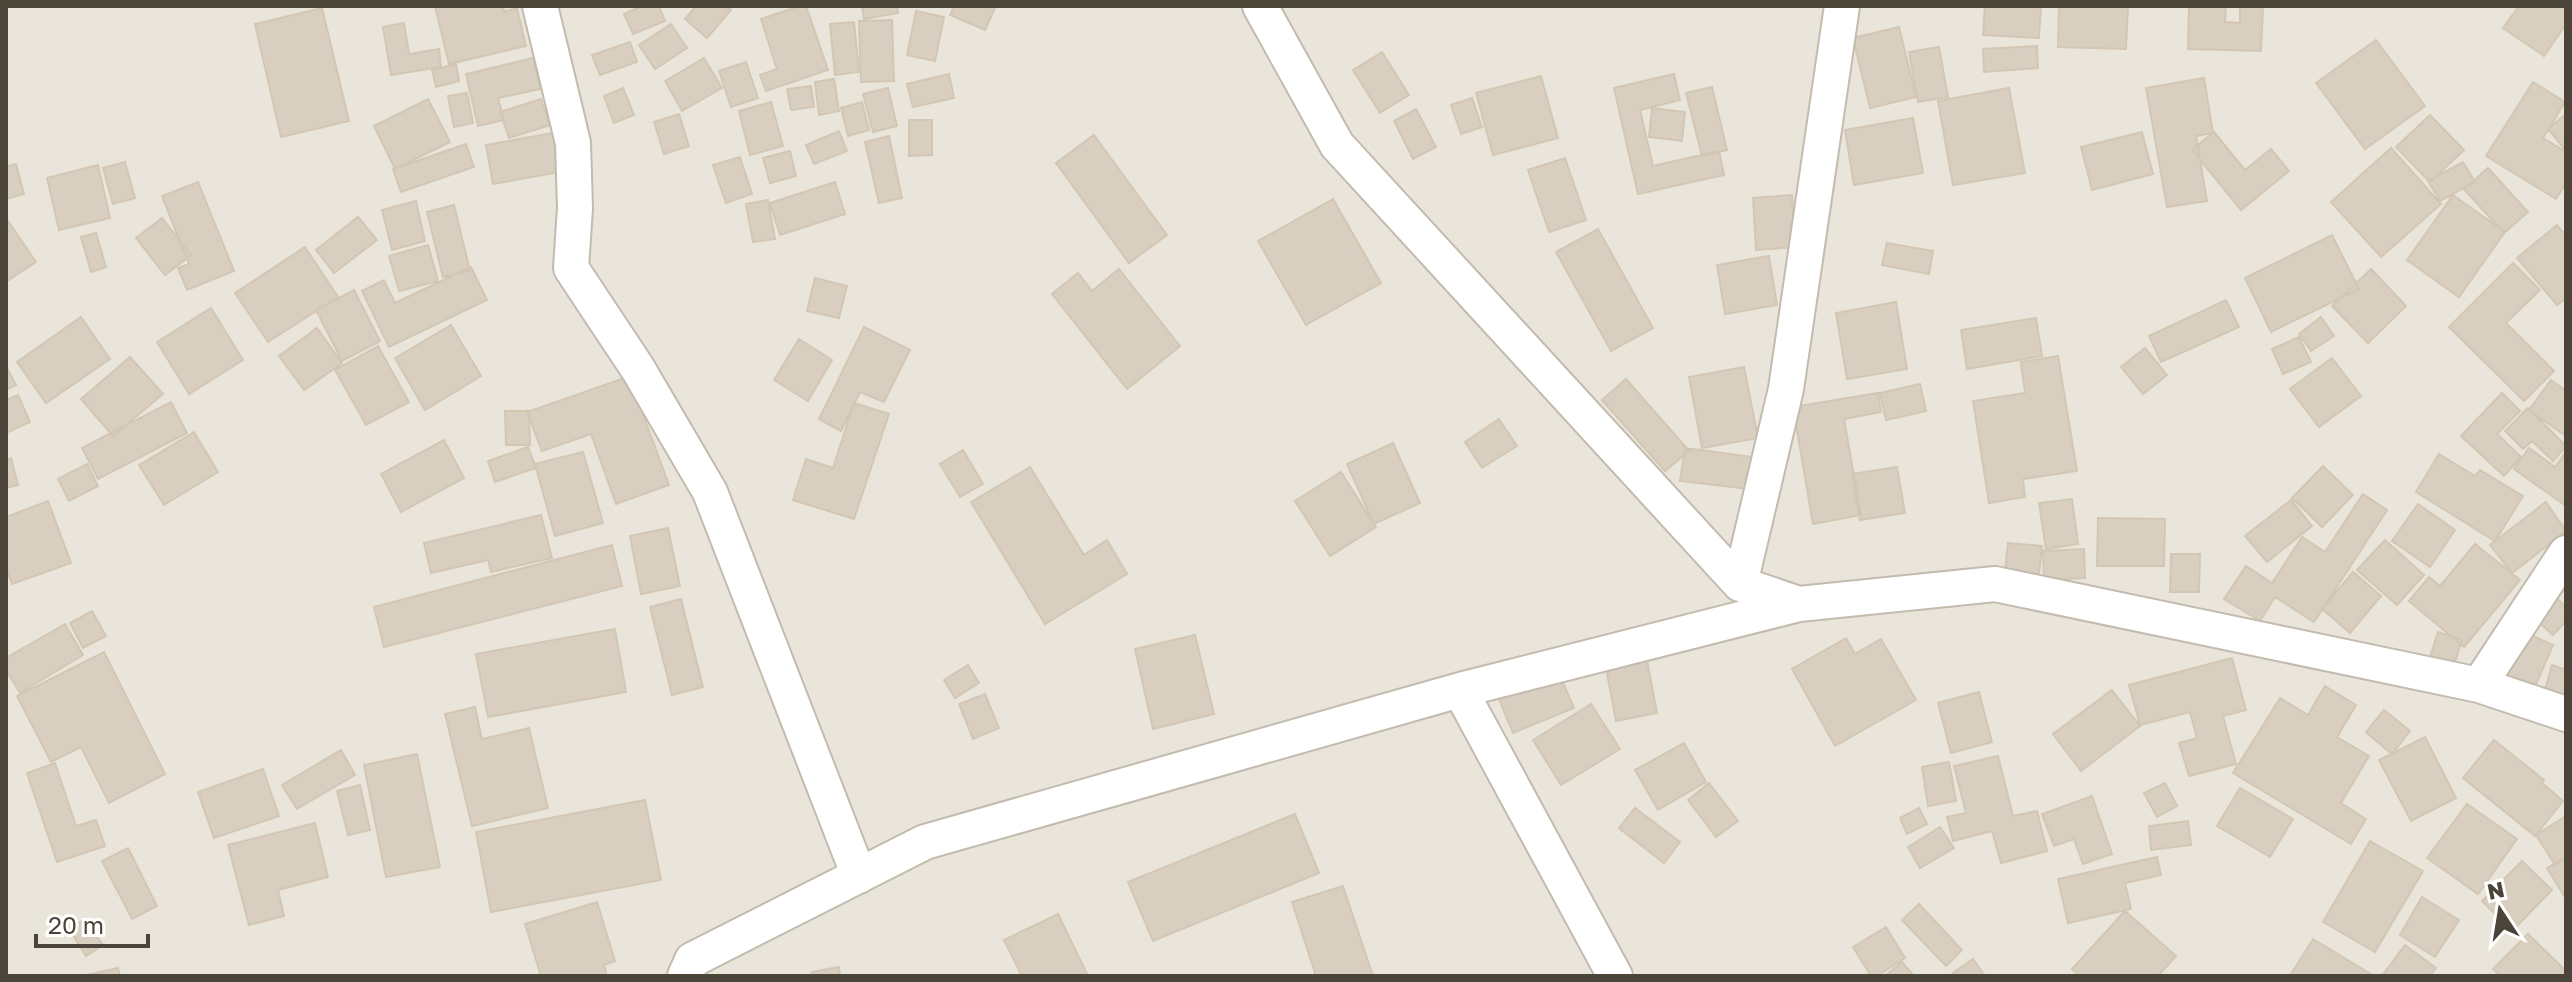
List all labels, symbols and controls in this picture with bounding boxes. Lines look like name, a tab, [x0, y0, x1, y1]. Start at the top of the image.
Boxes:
north arrow	[2460, 870, 2540, 950]
text: N	[2485, 875, 2507, 905]
scale bar	[36, 898, 148, 948]
text: 20 m	[48, 910, 104, 939]

